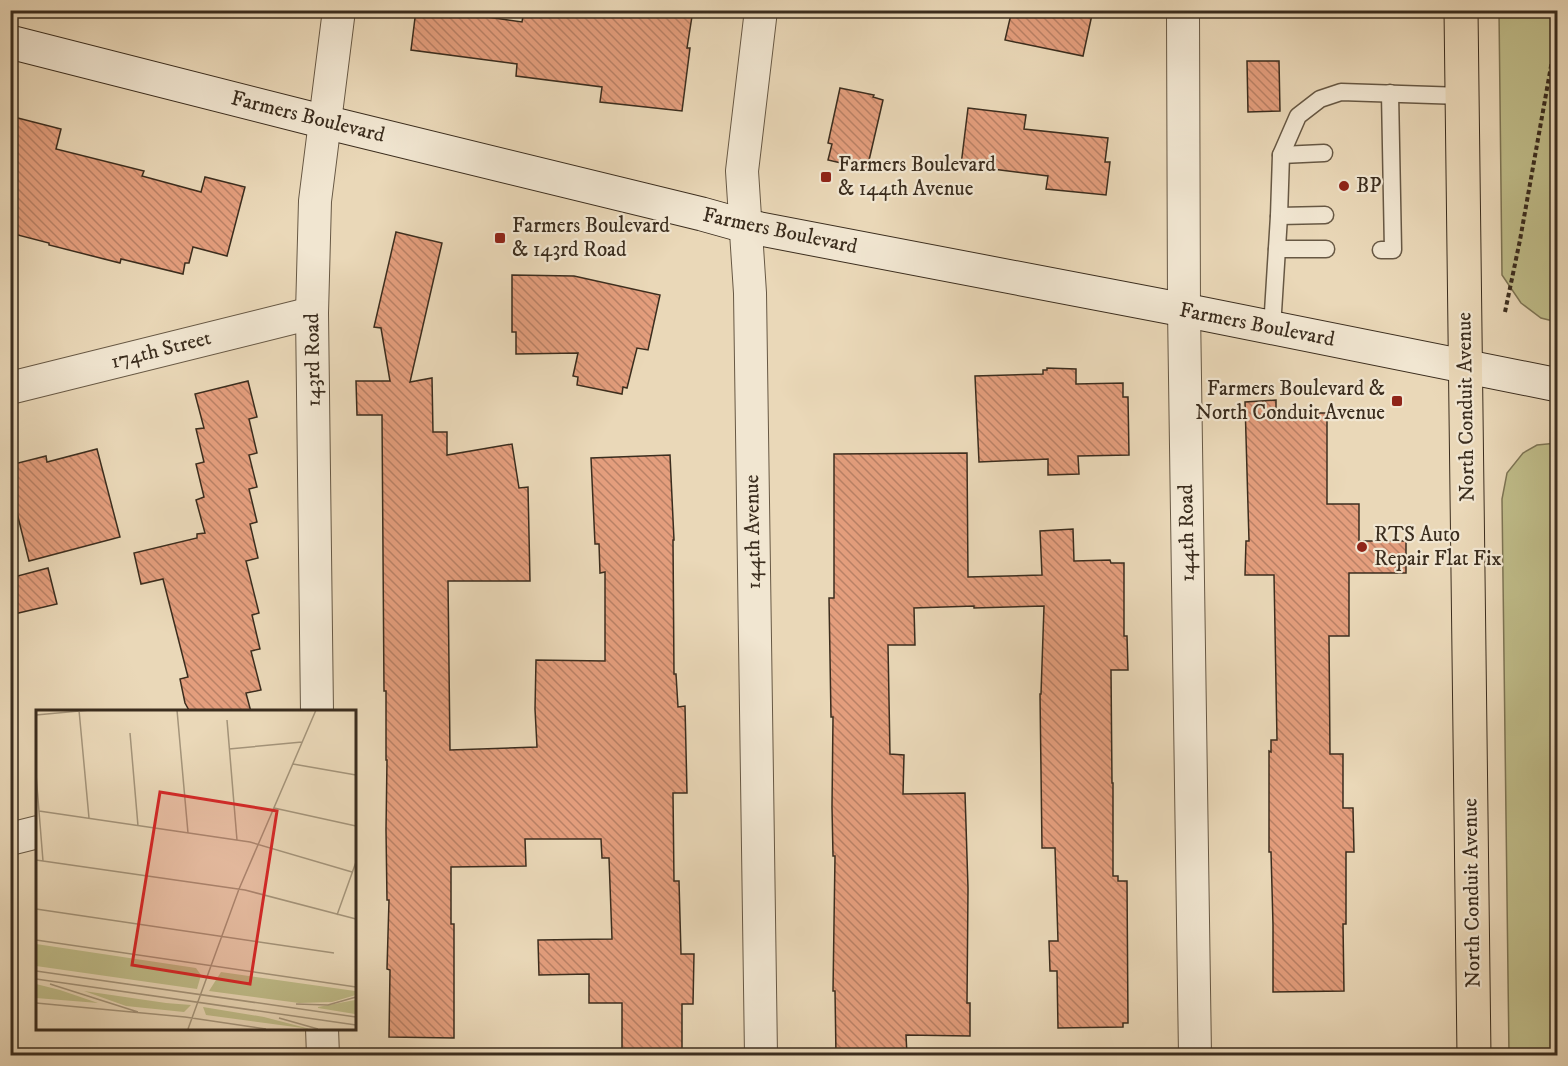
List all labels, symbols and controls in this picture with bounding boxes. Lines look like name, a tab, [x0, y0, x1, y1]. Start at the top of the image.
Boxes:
street label: Farmers Boulevard	[228, 85, 388, 149]
place label: Farmers Boulevard & 144th Avenue	[838, 152, 996, 202]
marker: Farmers Boulevard & 144th Avenue	[819, 170, 833, 184]
place label: BP	[1356, 173, 1381, 199]
marker: BP	[1337, 179, 1351, 193]
street label: Farmers Boulevard	[700, 202, 860, 260]
place label: Farmers Boulevard & 143rd Road	[512, 213, 670, 263]
marker: Farmers Boulevard & 143rd Road	[493, 231, 507, 245]
street label: Farmers Boulevard	[1177, 297, 1337, 353]
street label: 143rd Road	[299, 312, 327, 407]
street label: North Conduit Avenue	[1451, 312, 1481, 502]
street label: 174th Street	[108, 325, 214, 375]
place label: Farmers Boulevard & North Conduit Avenue	[1195, 376, 1385, 426]
marker: Farmers Boulevard & North Conduit Avenue	[1390, 394, 1404, 408]
street label: 144th Avenue	[739, 474, 767, 590]
street label: 144th Road	[1173, 483, 1201, 582]
place label: RTS Auto Repair Flat Fix	[1374, 522, 1502, 572]
marker: RTS Auto Repair Flat Fix	[1355, 540, 1369, 554]
inset map	[36, 710, 356, 1030]
street label: North Conduit Avenue	[1457, 798, 1487, 988]

